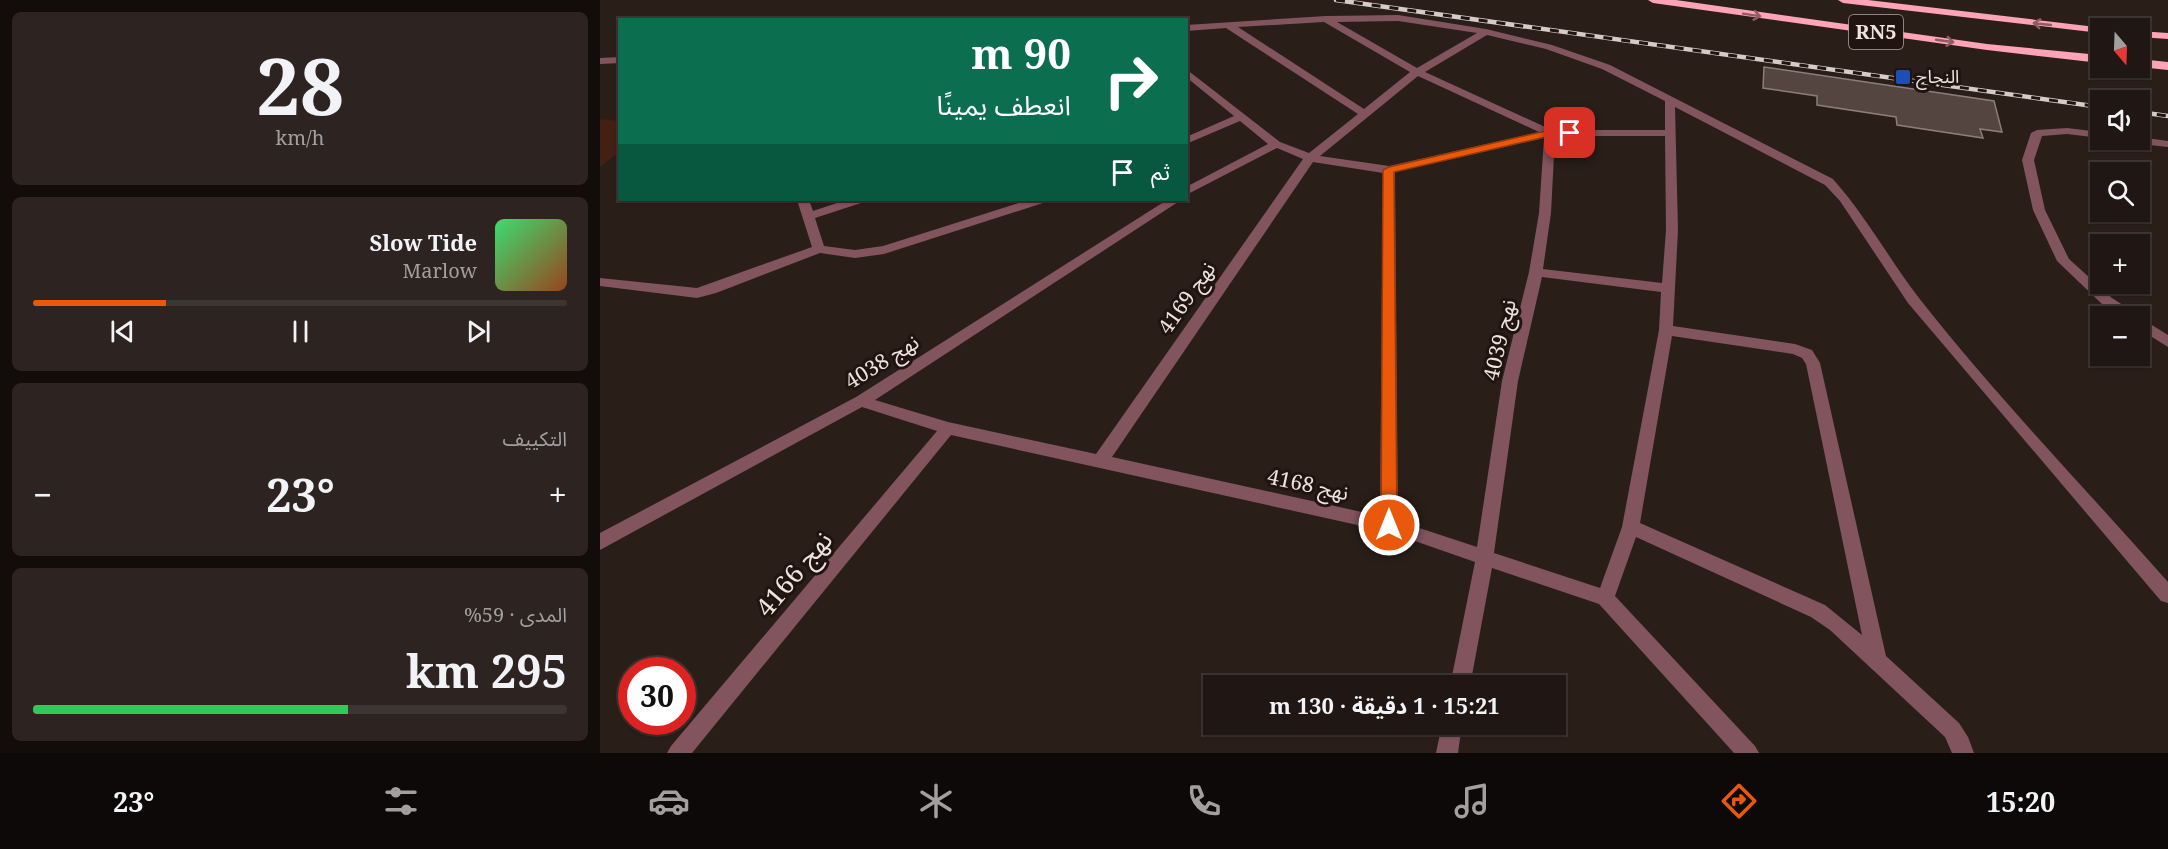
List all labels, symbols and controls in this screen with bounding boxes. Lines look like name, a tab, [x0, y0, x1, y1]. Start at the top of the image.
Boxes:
one-way arrow	[1742, 10, 1762, 21]
road number: RN5	[1849, 15, 1903, 49]
one-way arrow	[2032, 18, 2052, 29]
north arrow	[2090, 18, 2150, 78]
map controls	[2090, 18, 2150, 366]
text: 90 m	[971, 24, 1071, 81]
text: 28	[256, 32, 344, 138]
one-way arrow	[1935, 36, 1955, 47]
icon: right	[1092, 42, 1170, 120]
place label: النجاح	[1916, 64, 1959, 90]
marker: النجاح	[1894, 68, 1912, 86]
text: انعطف يمينًا	[937, 86, 1071, 123]
button: sound	[2090, 90, 2150, 150]
pin	[1544, 107, 1595, 158]
icon: arrive	[1553, 116, 1586, 149]
text: km/h	[275, 124, 325, 151]
icon: arrive	[1106, 156, 1139, 189]
text: ثم	[1151, 156, 1170, 186]
button: search	[2090, 162, 2150, 222]
text: Slow Tide	[369, 227, 477, 257]
button: +	[2090, 234, 2150, 294]
street label: نهج 4169	[1151, 256, 1223, 340]
text: Marlow	[403, 257, 477, 284]
street label: نهج 4039	[1476, 297, 1524, 383]
button: −	[2090, 306, 2150, 366]
icon: previous	[106, 315, 139, 348]
icon: pause	[284, 315, 317, 348]
icon: next	[462, 315, 495, 348]
street label: نهج 4038	[839, 327, 925, 397]
text: التكييف	[503, 425, 567, 452]
street label: نهج 4168	[1265, 462, 1351, 508]
text: 23°	[266, 464, 335, 525]
text: −	[33, 472, 52, 517]
text: +	[549, 472, 567, 517]
position arrow	[1357, 493, 1421, 557]
street label: نهج 4166	[747, 523, 842, 626]
text: المدى · 59%	[464, 601, 567, 628]
text: 295 km	[406, 640, 567, 701]
speed limit sign: 30	[618, 657, 696, 735]
text: 15:21 · 1 دقيقة · 130 m	[1269, 690, 1500, 720]
icon: filters	[380, 780, 422, 822]
icon: car	[648, 780, 690, 822]
icon: climate	[915, 780, 957, 822]
icon: phone	[1183, 780, 1225, 822]
icon: music	[1451, 780, 1493, 822]
icon: directions	[1718, 780, 1760, 822]
text: 23°	[113, 783, 154, 820]
text: 15:20	[1986, 783, 2055, 820]

